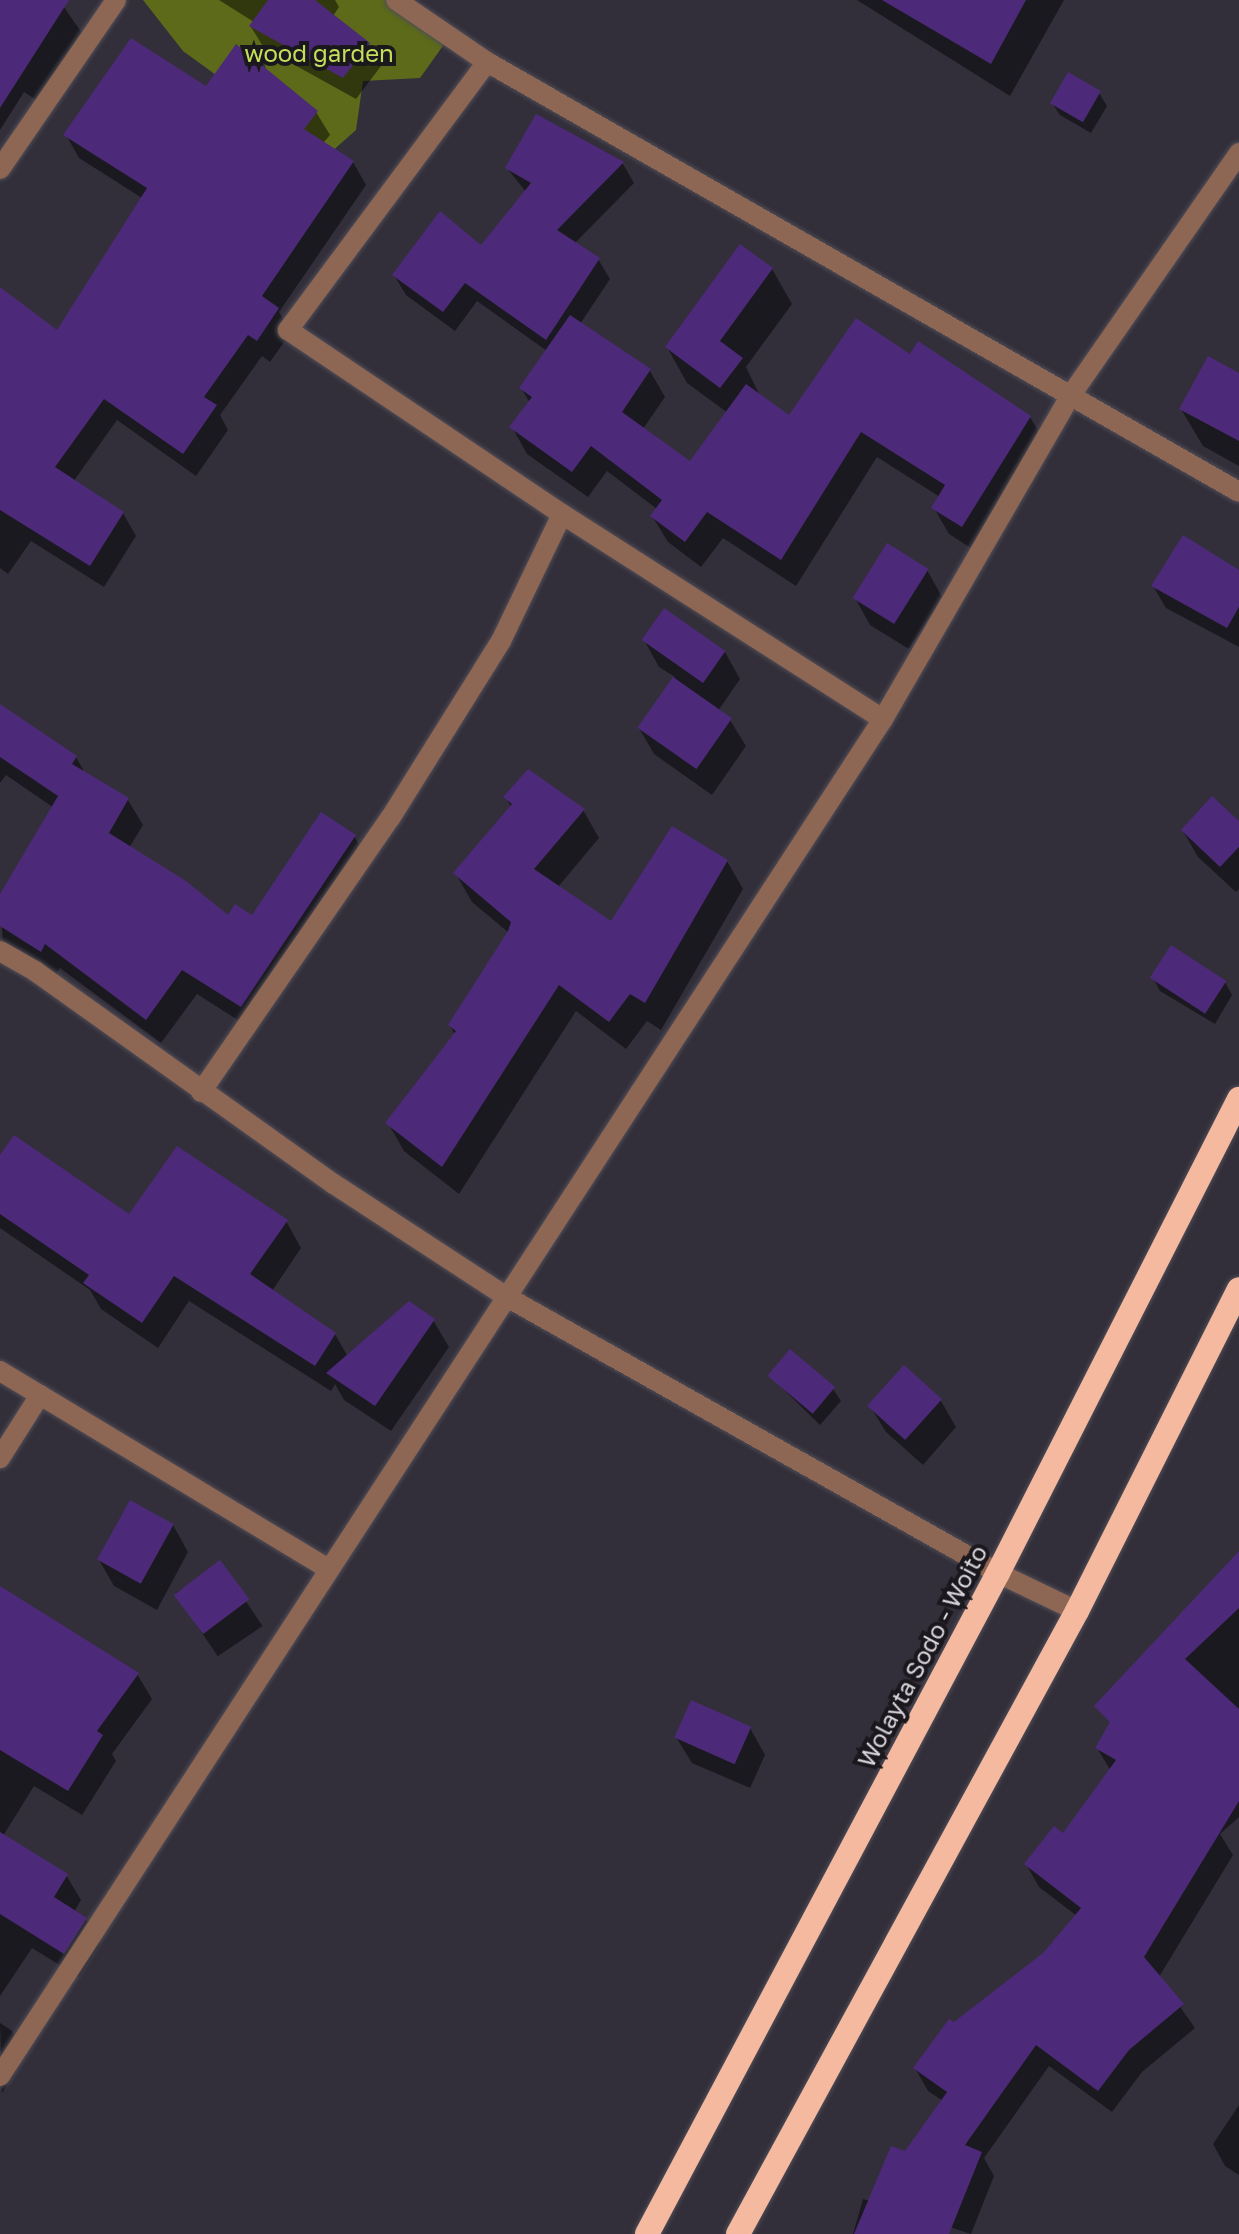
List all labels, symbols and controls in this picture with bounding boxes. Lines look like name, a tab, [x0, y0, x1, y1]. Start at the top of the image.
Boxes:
park label: wood garden	[244, 39, 394, 67]
street label: Wolayta Sodo - Woito	[851, 1540, 993, 1772]

